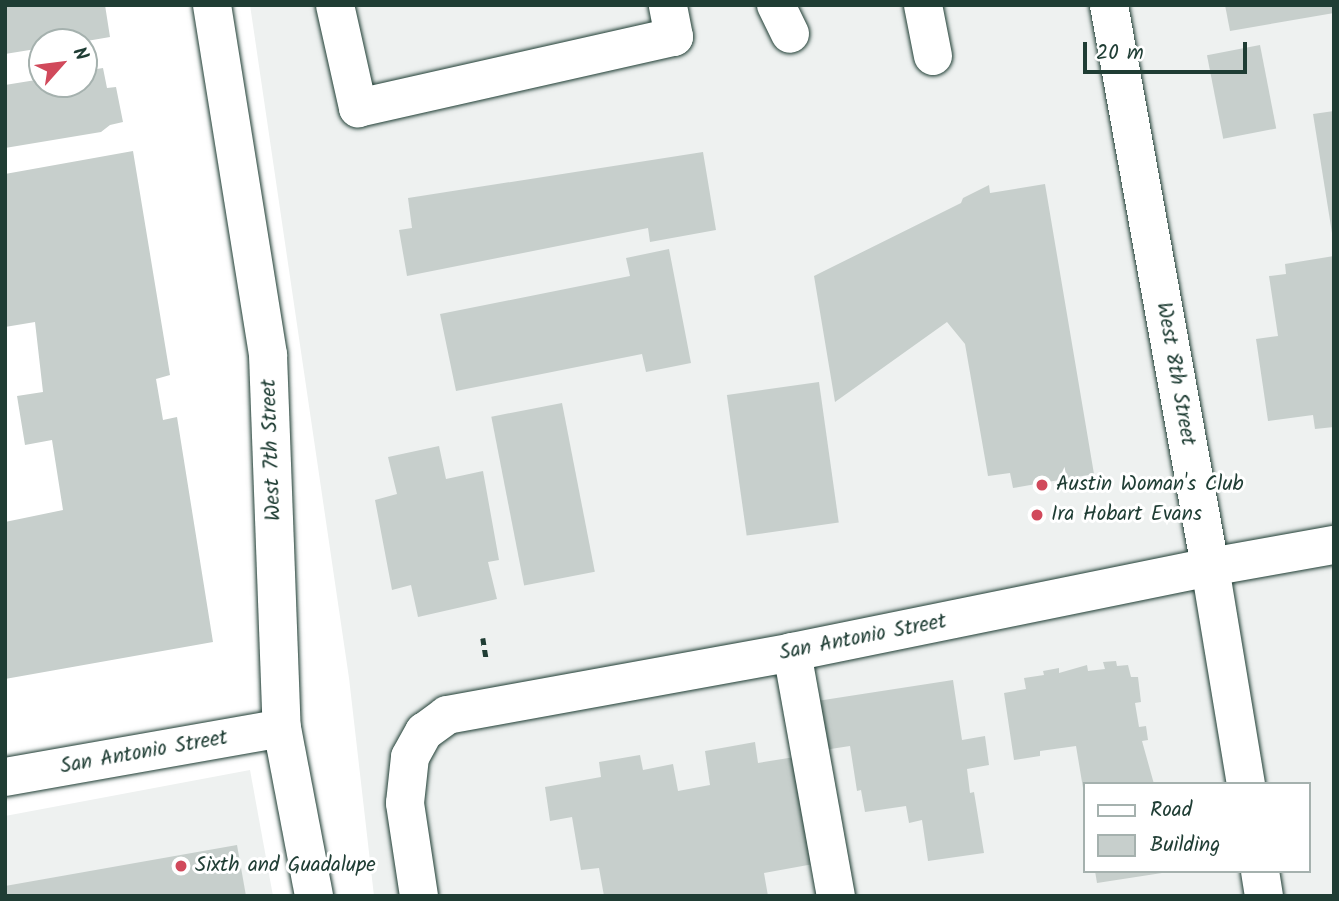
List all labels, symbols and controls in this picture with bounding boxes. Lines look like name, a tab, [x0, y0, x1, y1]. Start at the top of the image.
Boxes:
north arrow	[28, 28, 98, 98]
scale bar	[1087, 28, 1252, 72]
text: 20 m	[1096, 37, 1144, 70]
text: N	[64, 42, 96, 66]
street label: West 8th Street	[1150, 300, 1200, 448]
street label: West 7th Street	[257, 379, 287, 521]
place label: Austin Woman's Club	[1056, 472, 1244, 498]
marker: Austin Woman's Club	[1034, 477, 1050, 493]
place label: Ira Hobart Evans	[1051, 502, 1202, 528]
marker: Ira Hobart Evans	[1029, 507, 1045, 523]
street label: San Antonio Street	[777, 609, 949, 667]
street label: San Antonio Street	[58, 726, 230, 780]
legend	[1084, 782, 1311, 873]
text: Road	[1150, 794, 1192, 827]
text: Building	[1150, 829, 1220, 862]
place label: Sixth and Guadalupe	[195, 853, 376, 879]
marker: Sixth and Guadalupe	[173, 858, 189, 874]

